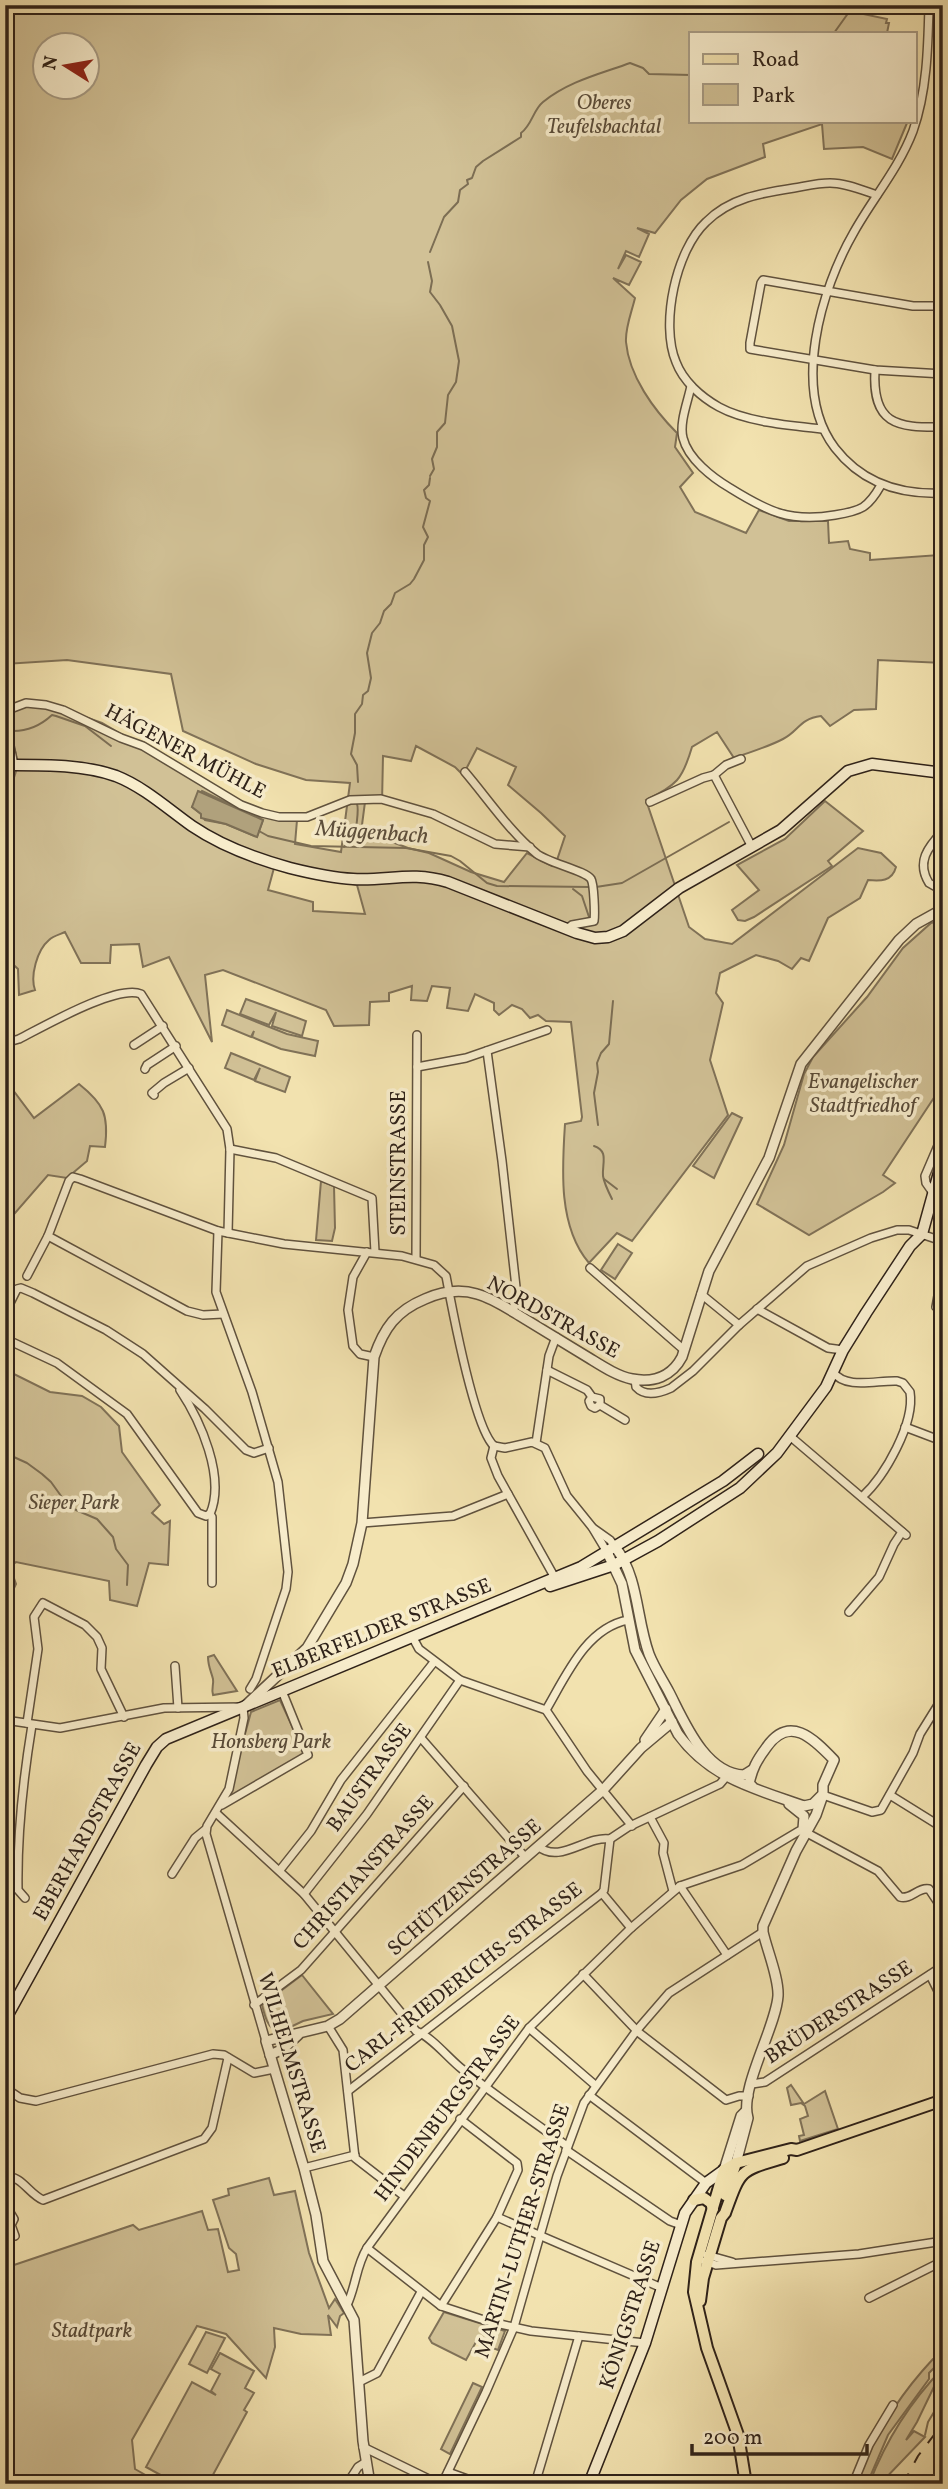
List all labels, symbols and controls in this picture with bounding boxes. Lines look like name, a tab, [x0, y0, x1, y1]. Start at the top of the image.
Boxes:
north arrow	[32, 32, 102, 102]
legend	[689, 32, 916, 122]
text: Road	[752, 46, 799, 75]
text: N	[37, 54, 65, 72]
text: Park	[752, 82, 795, 111]
park label: Oberes Teufelsbachtal	[547, 89, 661, 142]
street label: HÄGENER MÜHLE	[99, 697, 271, 807]
water label: Müggenbach	[314, 813, 429, 853]
park label: Evangelischer Stadtfriedhof	[808, 1068, 920, 1121]
street label: STEINSTRASSE	[385, 1090, 414, 1236]
street label: NORDSTRASSE	[481, 1269, 625, 1367]
park label: Sieper Park	[28, 1489, 120, 1518]
street label: ELBERFELDER STRASSE	[268, 1572, 496, 1686]
street label: BAUSTRASSE	[321, 1718, 419, 1838]
park label: Honsberg Park	[211, 1728, 331, 1757]
street label: EBERHARDSTRASSE	[27, 1737, 149, 1927]
street label: CHRISTIANSTRASSE	[287, 1789, 441, 1957]
street label: SCHÜTZENSTRASSE	[382, 1813, 548, 1963]
street label: CARL-FRIEDERICHS-STRASSE	[339, 1876, 589, 2080]
street label: BRÜDERSTRASSE	[759, 1954, 919, 2072]
street label: WILHELMSTRASSE	[250, 1969, 332, 2157]
street label: HINDENBURGSTRASSE	[368, 2010, 528, 2208]
street label: MARTIN-LUTHER-STRASSE	[468, 2100, 578, 2362]
street label: KÖNIGSTRASSE	[593, 2237, 669, 2393]
park label: Stadtpark	[52, 2317, 133, 2346]
scale bar	[692, 2412, 867, 2456]
text: 200 m	[703, 2424, 763, 2453]

